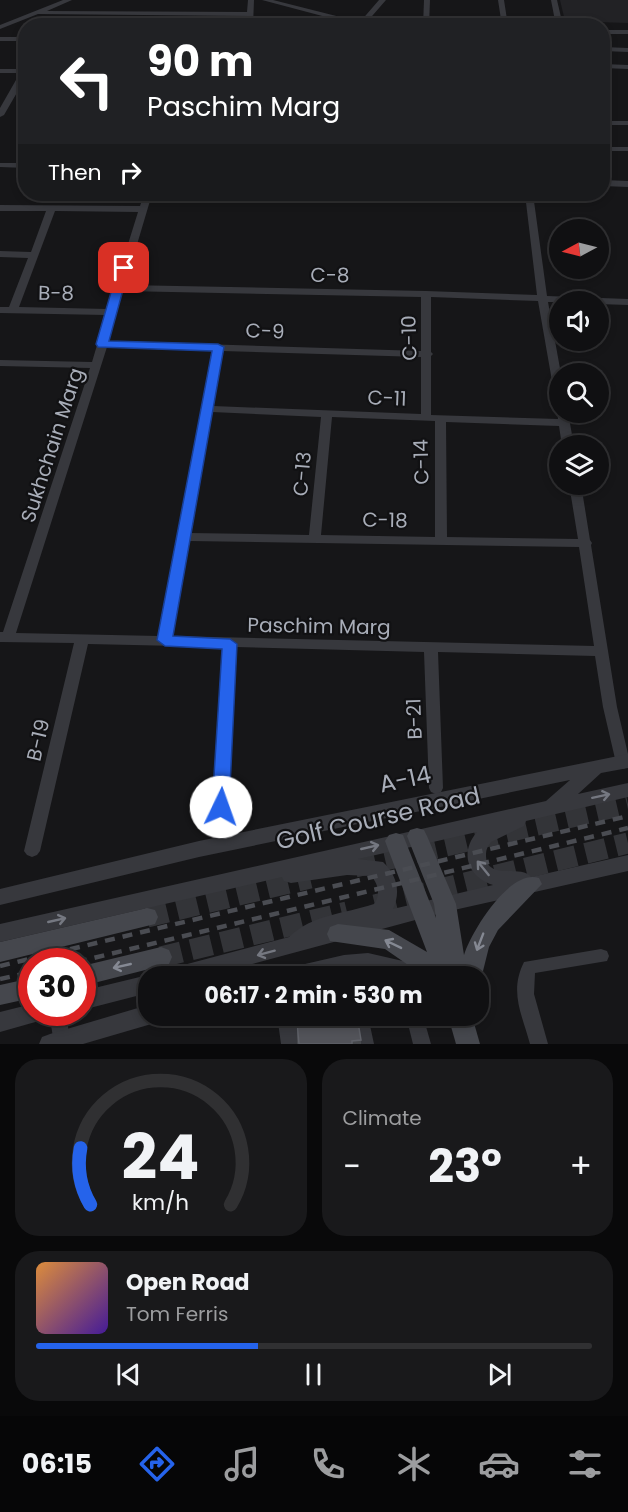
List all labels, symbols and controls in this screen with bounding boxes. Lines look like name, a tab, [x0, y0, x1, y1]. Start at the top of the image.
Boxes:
text: 90 m	[147, 32, 254, 91]
icon: left	[48, 42, 126, 120]
text: Paschim Marg	[147, 88, 340, 125]
icon: right	[114, 156, 147, 189]
text: Then	[48, 157, 102, 188]
north arrow	[549, 219, 609, 279]
map controls	[549, 219, 609, 495]
pin	[98, 242, 149, 293]
icon: arrive	[107, 251, 140, 284]
street label: C-8	[310, 261, 350, 289]
street label: B-8	[38, 279, 74, 307]
button: sound	[549, 291, 609, 351]
street label: C-10	[395, 315, 423, 361]
street label: C-9	[245, 316, 285, 346]
button: search	[549, 363, 609, 423]
street label: Sukhchain Marg	[14, 364, 90, 526]
street label: C-11	[367, 383, 407, 413]
button: layers	[549, 435, 609, 495]
street label: C-14	[407, 439, 435, 485]
street label: C-13	[286, 451, 318, 497]
street label: C-18	[362, 506, 408, 534]
street label: Paschim Marg	[247, 611, 391, 641]
street label: B-21	[399, 698, 429, 740]
street label: B-19	[20, 716, 56, 764]
street label: A-14	[376, 757, 434, 801]
position arrow	[189, 775, 253, 839]
street label: Golf Course Road	[273, 778, 483, 858]
one-way arrow	[591, 790, 610, 801]
one-way arrow	[360, 841, 379, 853]
one-way arrow	[477, 861, 491, 877]
one-way arrow	[47, 914, 66, 926]
one-way arrow	[474, 932, 485, 951]
one-way arrow	[384, 938, 402, 950]
speed limit sign: 30	[18, 948, 96, 1026]
one-way arrow	[257, 948, 276, 959]
one-way arrow	[112, 961, 131, 973]
text: 06:17 · 2 min · 530 m	[204, 980, 423, 1011]
text: Climate	[343, 1104, 422, 1132]
text: 24	[122, 1113, 200, 1201]
text: 23°	[428, 1135, 502, 1198]
text: −	[343, 1143, 361, 1190]
text: +	[569, 1143, 592, 1190]
text: km/h	[132, 1187, 189, 1218]
text: Open Road	[126, 1267, 250, 1298]
text: Tom Ferris	[126, 1300, 228, 1328]
icon: previous	[112, 1358, 145, 1391]
icon: pause	[297, 1358, 330, 1391]
icon: next	[483, 1358, 516, 1391]
icon: directions	[136, 1443, 178, 1485]
icon: music	[221, 1443, 263, 1485]
icon: phone	[307, 1443, 349, 1485]
icon: climate	[393, 1443, 435, 1485]
icon: car	[478, 1443, 520, 1485]
icon: filters	[564, 1443, 606, 1485]
text: 06:15	[22, 1445, 92, 1482]

